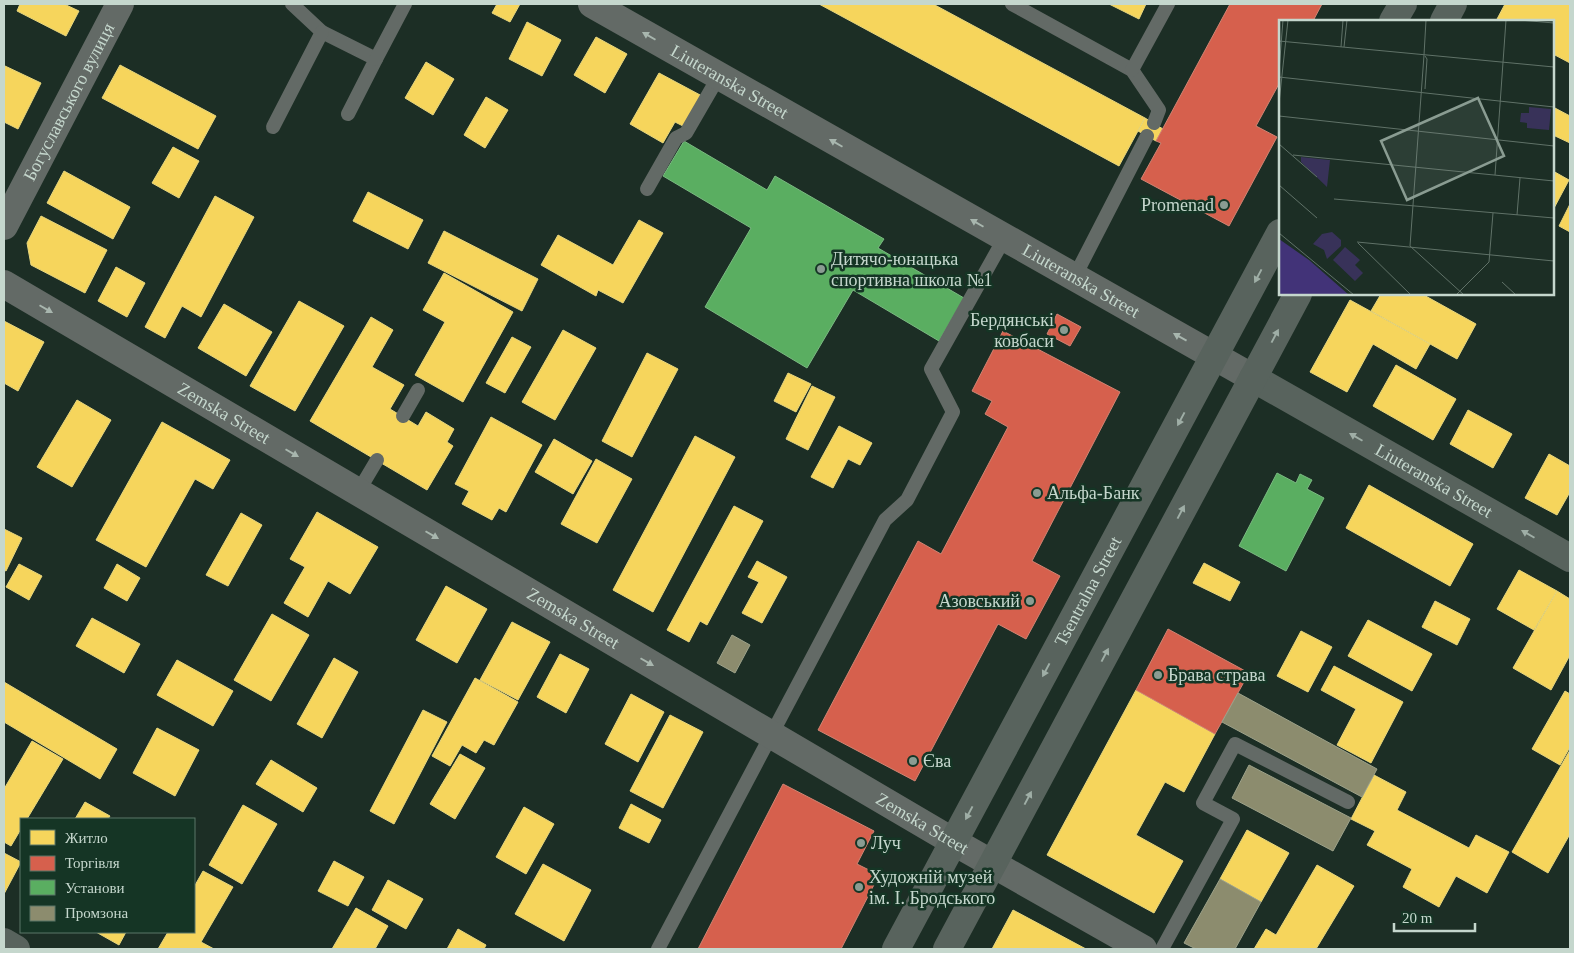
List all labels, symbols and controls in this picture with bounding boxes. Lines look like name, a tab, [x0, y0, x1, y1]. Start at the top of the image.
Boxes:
street label: Богуславського вулиця	[19, 20, 118, 184]
inset map	[1279, 20, 1554, 295]
one-way arrow	[642, 32, 656, 41]
street label: Liuteranska Street	[667, 41, 792, 123]
one-way arrow	[829, 138, 842, 147]
place label: Promenad	[1141, 195, 1214, 215]
marker: Promenad	[1218, 199, 1230, 211]
one-way arrow	[970, 219, 984, 228]
street label: Liuteranska Street	[1019, 240, 1143, 322]
place label: Дитячо-юнацька спортивна школа №1	[831, 249, 993, 290]
marker: Дитячо-юнацька спортивна школа №1	[815, 263, 827, 275]
one-way arrow	[1254, 269, 1262, 283]
one-way arrow	[39, 304, 52, 313]
place label: Бердянські ковбаси	[970, 310, 1054, 351]
marker: Бердянські ковбаси	[1058, 324, 1070, 336]
one-way arrow	[1271, 329, 1280, 343]
one-way arrow	[1172, 333, 1187, 341]
street label: Zemska Street	[174, 378, 274, 448]
one-way arrow	[1177, 413, 1186, 426]
one-way arrow	[1350, 432, 1363, 441]
street label: Liuteranska Street	[1372, 440, 1496, 522]
one-way arrow	[285, 449, 298, 458]
place label: Альфа-Банк	[1047, 483, 1140, 503]
marker: Альфа-Банк	[1031, 487, 1043, 499]
one-way arrow	[1177, 505, 1186, 518]
one-way arrow	[1521, 530, 1534, 539]
one-way arrow	[425, 531, 438, 540]
street label: Tsentralna Street	[1050, 533, 1125, 649]
street label: Zemska Street	[523, 583, 623, 653]
place label: Азовський	[938, 591, 1020, 611]
marker: Азовський	[1024, 595, 1036, 607]
one-way arrow	[1101, 648, 1109, 662]
one-way arrow	[641, 657, 654, 666]
one-way arrow	[1042, 663, 1050, 678]
place label: Брава страва	[1168, 665, 1265, 685]
marker: Брава страва	[1152, 669, 1164, 681]
place label: Єва	[923, 751, 951, 771]
marker: Єва	[907, 755, 919, 767]
street label: Zemska Street	[873, 789, 972, 858]
one-way arrow	[1024, 791, 1032, 806]
one-way arrow	[965, 806, 973, 821]
legend	[20, 818, 195, 933]
text: Житло	[65, 830, 108, 846]
place label: Луч	[871, 833, 901, 853]
marker: Луч	[855, 837, 867, 849]
text: Торгівля	[65, 855, 120, 871]
place label: Художній музей ім. І. Бродського	[869, 867, 995, 908]
text: Установи	[65, 880, 125, 896]
marker: Художній музей ім. І. Бродського	[853, 881, 865, 893]
scale bar	[1394, 900, 1475, 932]
text: Промзона	[65, 905, 128, 921]
text: 20 m	[1402, 910, 1433, 926]

